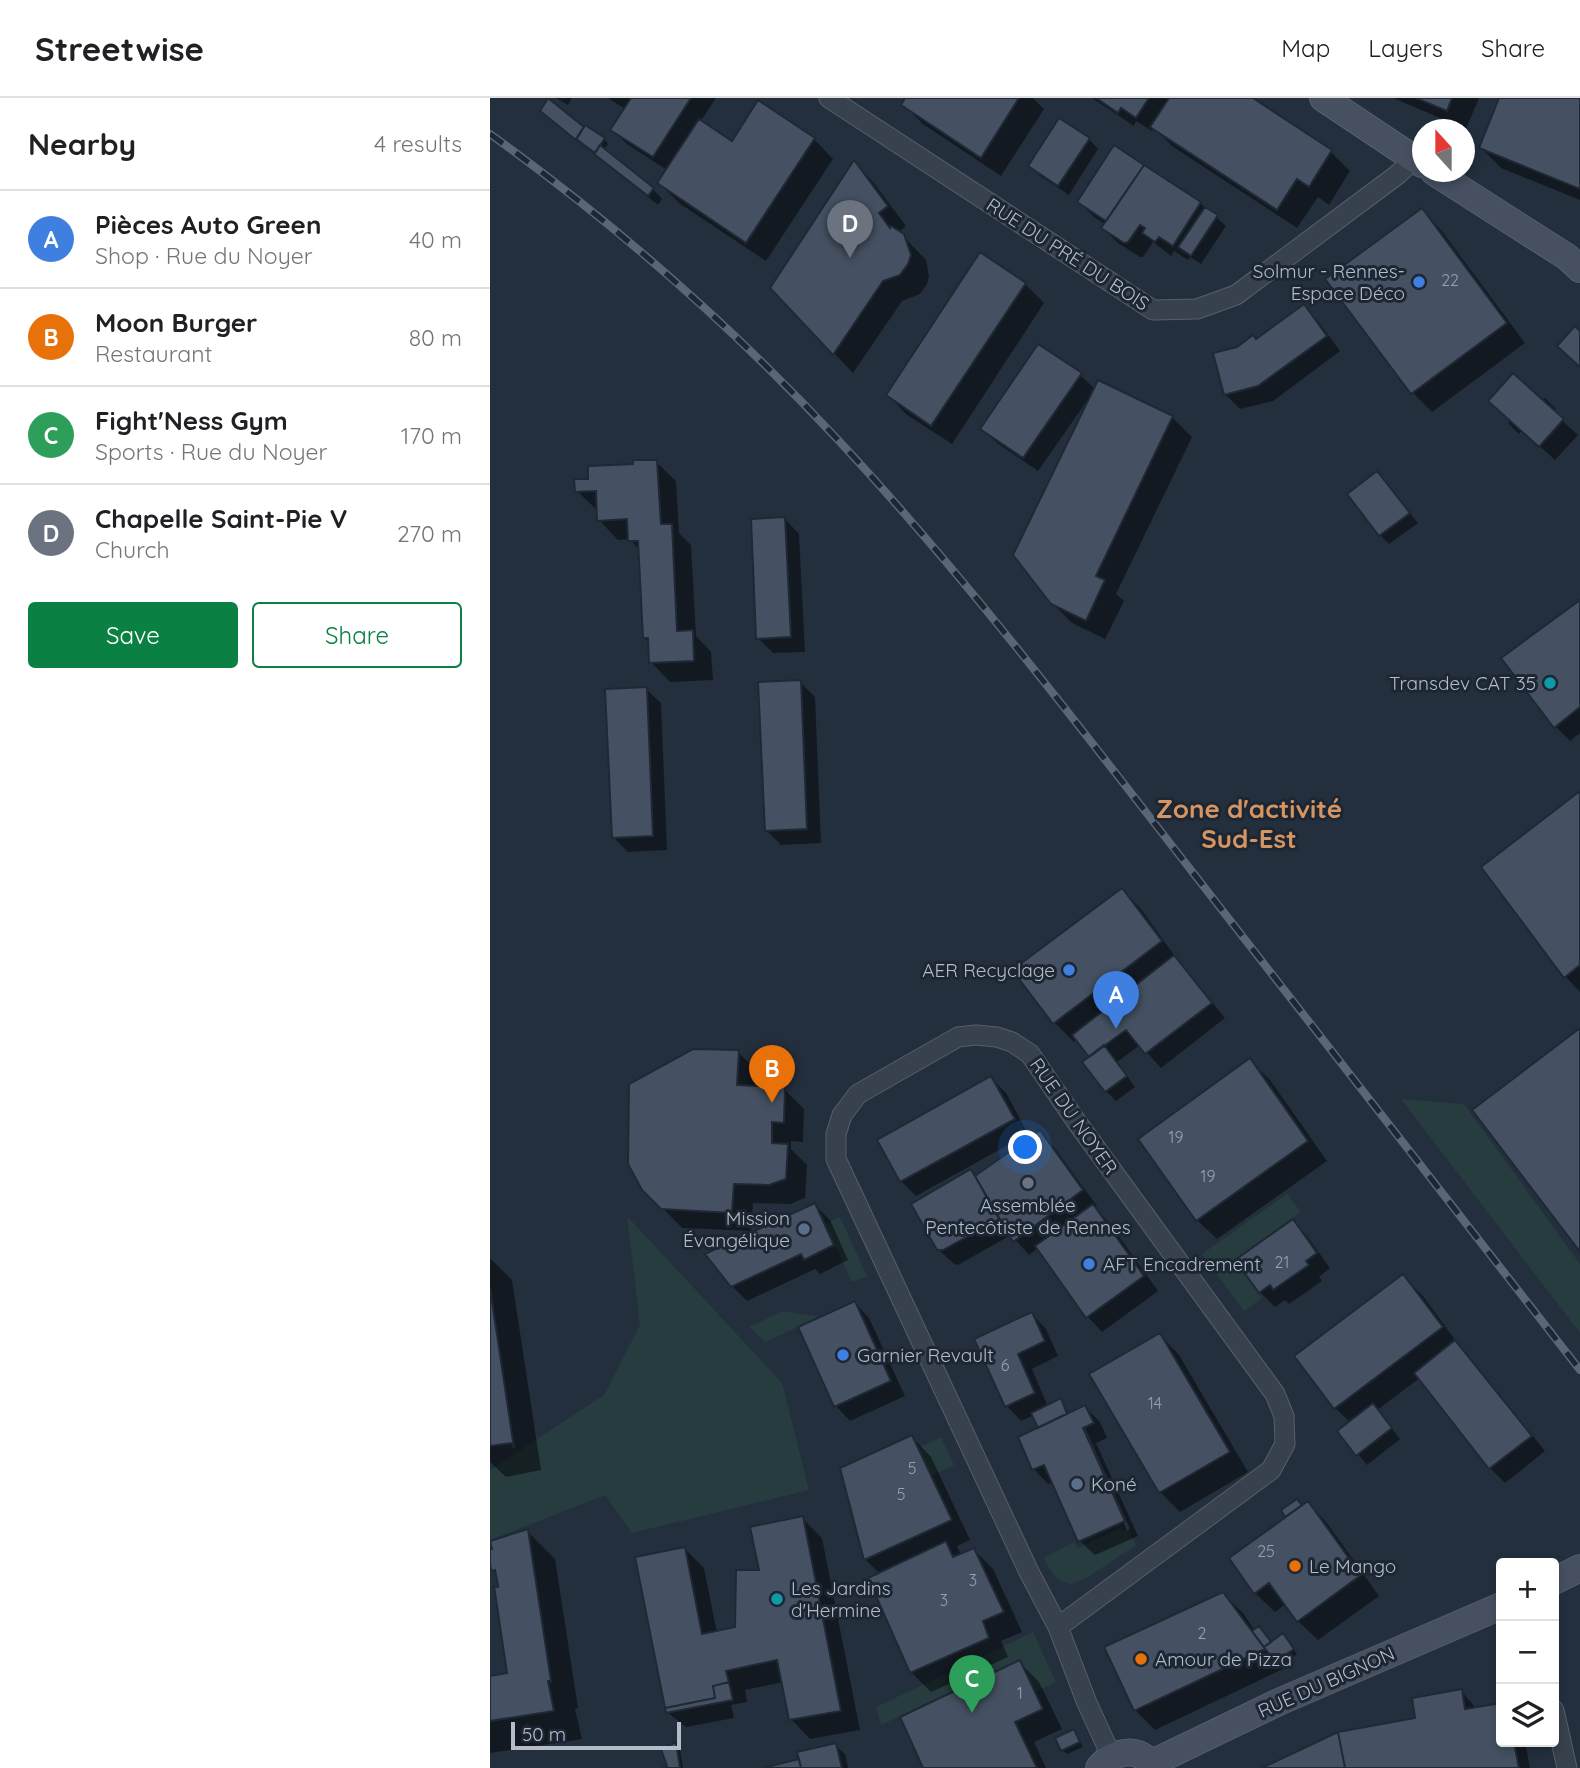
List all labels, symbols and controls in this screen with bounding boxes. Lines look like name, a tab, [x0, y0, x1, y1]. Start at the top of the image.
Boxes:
text: Streetwise	[35, 28, 204, 69]
text: Map	[1281, 33, 1330, 63]
text: Layers	[1368, 33, 1443, 63]
text: Share	[1481, 33, 1545, 63]
north arrow	[1412, 119, 1475, 182]
text: Nearby	[28, 125, 136, 163]
text: 4 results	[374, 129, 462, 158]
street label: RUE DU PRÉ DU BOIS	[982, 192, 1154, 316]
pin: D	[827, 200, 873, 258]
text: Pièces Auto Green	[95, 208, 321, 241]
text: A	[44, 225, 58, 254]
text: 40 m	[409, 225, 462, 254]
text: Shop · Rue du Noyer	[95, 241, 313, 270]
place label: Solmur - Rennes- Espace Déco	[1253, 259, 1405, 305]
house number: 22	[1441, 270, 1459, 290]
marker: Solmur - Rennes- Espace Déco	[1411, 274, 1427, 290]
text: Moon Burger	[95, 306, 257, 339]
text: B	[43, 323, 59, 352]
text: 80 m	[409, 323, 462, 352]
text: Restaurant	[95, 339, 212, 368]
text: Fight'Ness Gym	[95, 404, 288, 437]
text: C	[44, 421, 58, 450]
text: 170 m	[401, 421, 462, 450]
text: Sports · Rue du Noyer	[95, 437, 327, 466]
text: Chapelle Saint-Pie V	[95, 502, 347, 535]
text: D	[43, 519, 59, 548]
text: 270 m	[397, 519, 462, 548]
text: Church	[95, 535, 170, 564]
button: Save	[28, 602, 238, 668]
button: Share	[252, 602, 462, 668]
place label: Transdev CAT 35	[1389, 671, 1536, 695]
marker: Transdev CAT 35	[1542, 675, 1558, 691]
district label: Zone d'activité Sud-Est	[1156, 792, 1342, 855]
place label: AER Recyclage	[922, 958, 1055, 982]
marker: AER Recyclage	[1061, 962, 1077, 978]
pin: A	[1093, 971, 1139, 1029]
pin: B	[749, 1045, 795, 1103]
street label: RUE DU NOYER	[1025, 1053, 1123, 1179]
house number: 19	[1169, 1127, 1183, 1147]
your location	[1008, 1130, 1042, 1164]
house number: 19	[1201, 1166, 1215, 1186]
marker: Assemblée Pentecôtiste de Rennes	[1020, 1175, 1036, 1191]
place label: Assemblée Pentecôtiste de Rennes	[925, 1193, 1131, 1239]
place label: Mission Évangélique	[683, 1206, 790, 1252]
marker: Mission Évangélique	[796, 1221, 812, 1237]
place label: AFT Encadrement	[1103, 1252, 1261, 1276]
house number: 21	[1275, 1252, 1289, 1272]
marker: AFT Encadrement	[1081, 1256, 1097, 1272]
place label: Garnier Revault	[857, 1343, 994, 1367]
marker: Garnier Revault	[835, 1347, 851, 1363]
house number: 6	[1001, 1355, 1010, 1375]
house number: 14	[1148, 1393, 1162, 1413]
house number: 5	[908, 1458, 916, 1478]
place label: Koné	[1091, 1472, 1137, 1496]
marker: Koné	[1069, 1476, 1085, 1492]
house number: 5	[897, 1484, 905, 1504]
house number: 25	[1257, 1541, 1275, 1561]
place label: Le Mango	[1309, 1554, 1396, 1578]
marker: Le Mango	[1287, 1558, 1303, 1574]
map controls	[1496, 1558, 1559, 1747]
button: +	[1496, 1558, 1559, 1621]
house number: 3	[969, 1570, 977, 1590]
place label: Les Jardins d'Hermine	[791, 1576, 891, 1622]
house number: 3	[940, 1590, 948, 1610]
marker: Les Jardins d'Hermine	[769, 1591, 785, 1607]
button: −	[1496, 1621, 1559, 1684]
house number: 2	[1198, 1623, 1207, 1643]
street label: RUE DU BIGNON	[1254, 1641, 1398, 1723]
place label: Amour de Pizza	[1155, 1647, 1292, 1671]
marker: Amour de Pizza	[1133, 1651, 1149, 1667]
pin: C	[949, 1655, 995, 1713]
house number: 1	[1017, 1683, 1023, 1703]
button: layers	[1496, 1684, 1559, 1747]
scale bar	[511, 1719, 681, 1751]
text: 50 m	[522, 1722, 566, 1746]

